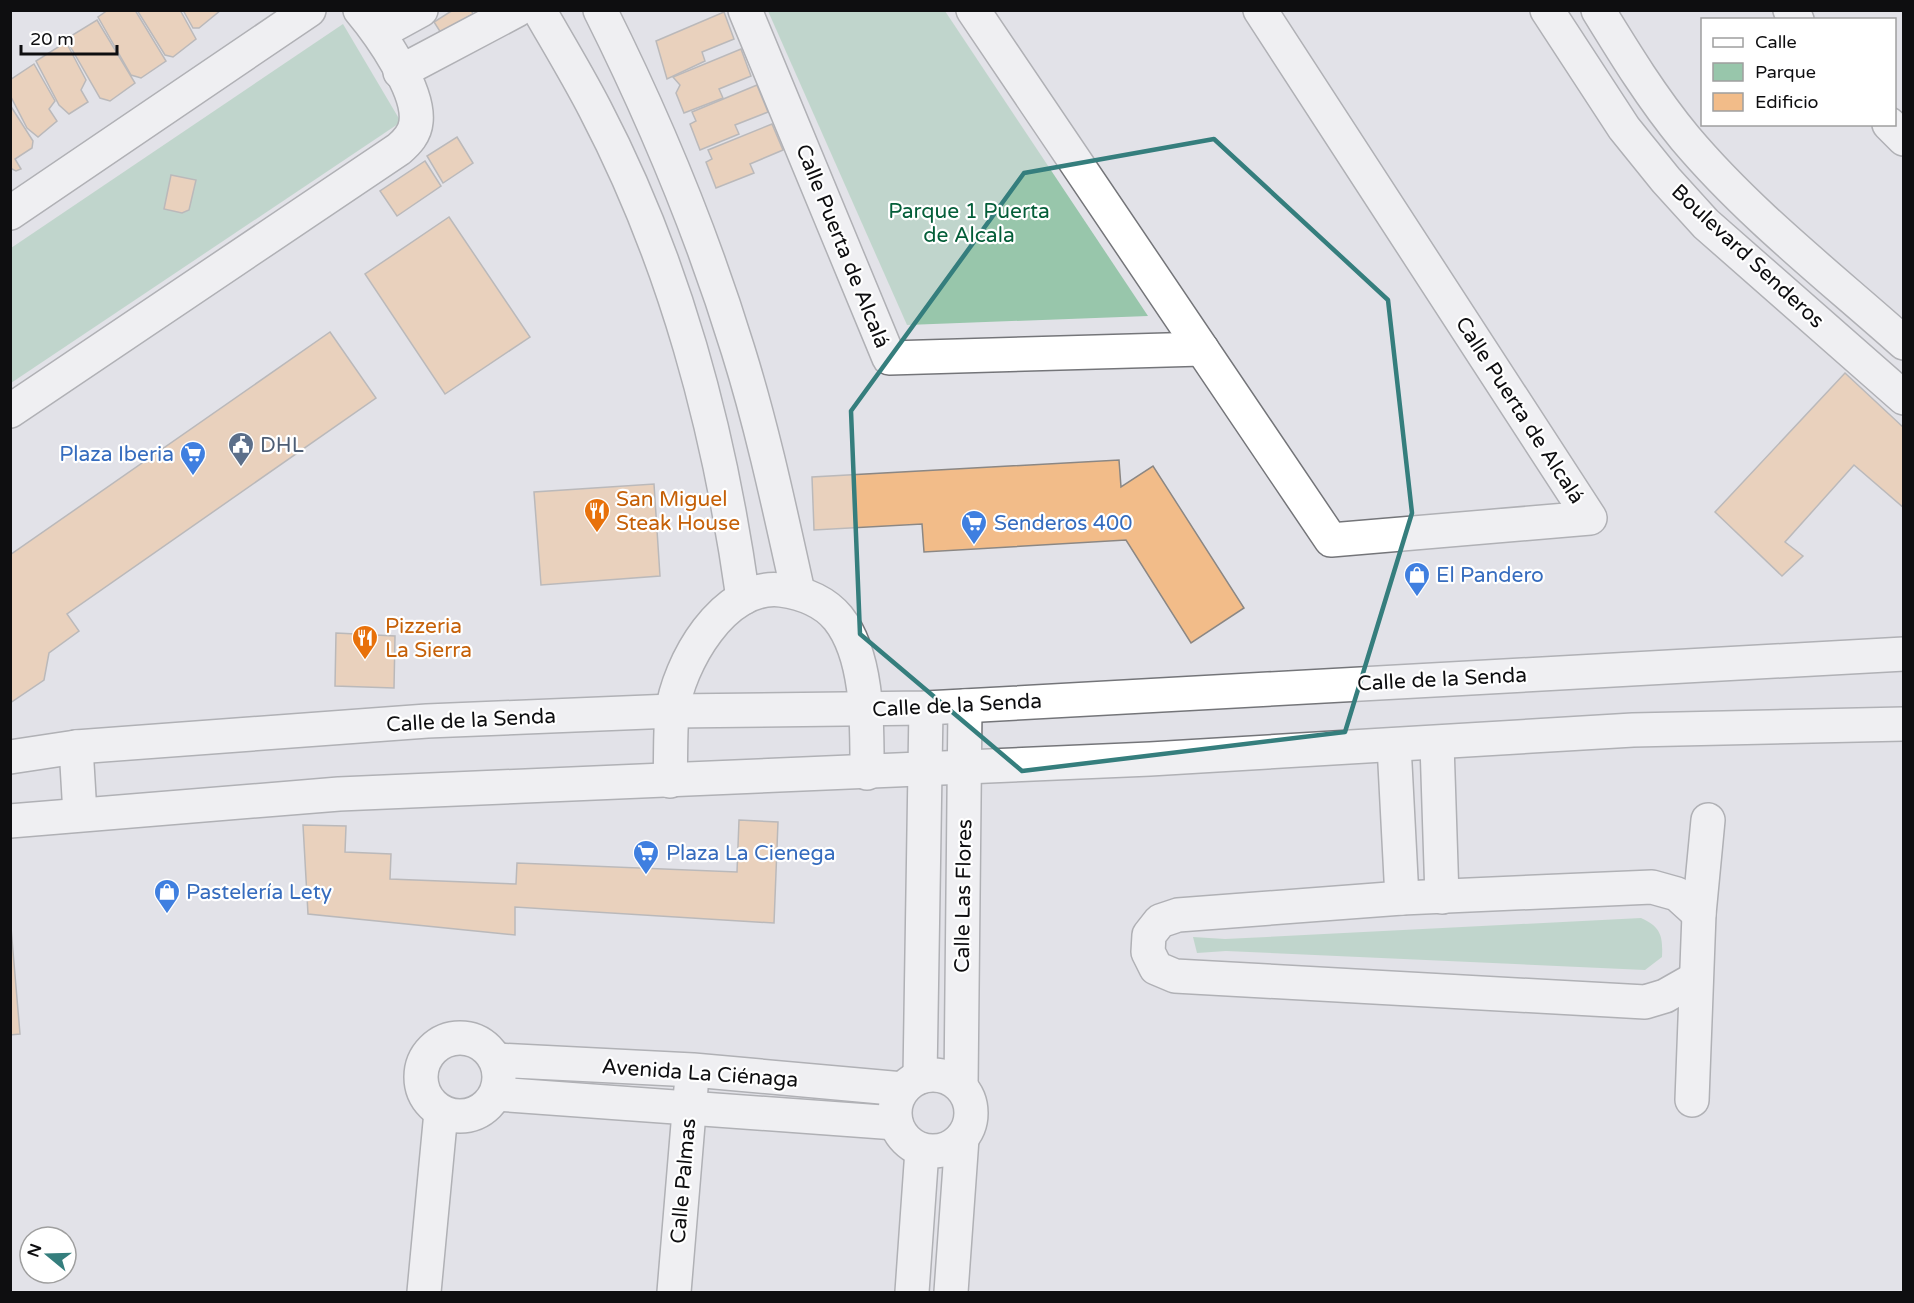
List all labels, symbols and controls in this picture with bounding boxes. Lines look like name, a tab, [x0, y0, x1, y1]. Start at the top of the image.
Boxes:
scale bar	[21, 18, 117, 56]
legend	[1701, 18, 1896, 126]
text: 20 m	[30, 28, 74, 50]
text: Calle	[1755, 31, 1797, 53]
text: Parque	[1755, 61, 1816, 83]
text: Edificio	[1755, 91, 1819, 113]
street label: Calle Puerta de Alcalá	[790, 141, 895, 352]
street label: Boulevard Senderos	[1666, 179, 1829, 334]
park label: Parque 1 Puerta de Alcala	[888, 199, 1050, 248]
street label: Calle Puerta de Alcalá	[1450, 312, 1589, 508]
public building icon: DHL	[226, 430, 256, 468]
place label: DHL	[260, 433, 304, 458]
supermarket icon: Plaza Iberia	[178, 439, 208, 477]
place label: Plaza Iberia	[59, 442, 174, 467]
place label: San Miguel Steak House	[616, 487, 740, 536]
restaurant icon: San Miguel Steak House	[582, 496, 612, 534]
supermarket icon: Senderos 400	[959, 508, 989, 546]
place label: Senderos 400	[994, 511, 1132, 536]
shop icon: El Pandero	[1402, 560, 1432, 598]
place label: El Pandero	[1436, 563, 1544, 588]
place label: Pizzeria La Sierra	[385, 614, 472, 663]
restaurant icon: Pizzeria La Sierra	[350, 623, 380, 661]
street label: Calle de la Senda	[1357, 663, 1528, 696]
street label: Calle de la Senda	[872, 689, 1043, 722]
street label: Calle de la Senda	[386, 704, 557, 737]
street label: Calle Las Flores	[950, 819, 977, 973]
supermarket icon: Plaza La Cienega	[631, 838, 661, 876]
place label: Plaza La Cienega	[666, 841, 836, 866]
shop icon: Pastelería Lety	[152, 877, 182, 915]
place label: Pastelería Lety	[186, 880, 332, 905]
street label: Avenida La Ciénaga	[601, 1054, 799, 1093]
street label: Calle Palmas	[666, 1117, 701, 1245]
north arrow	[18, 1225, 78, 1285]
text: N	[23, 1241, 46, 1260]

